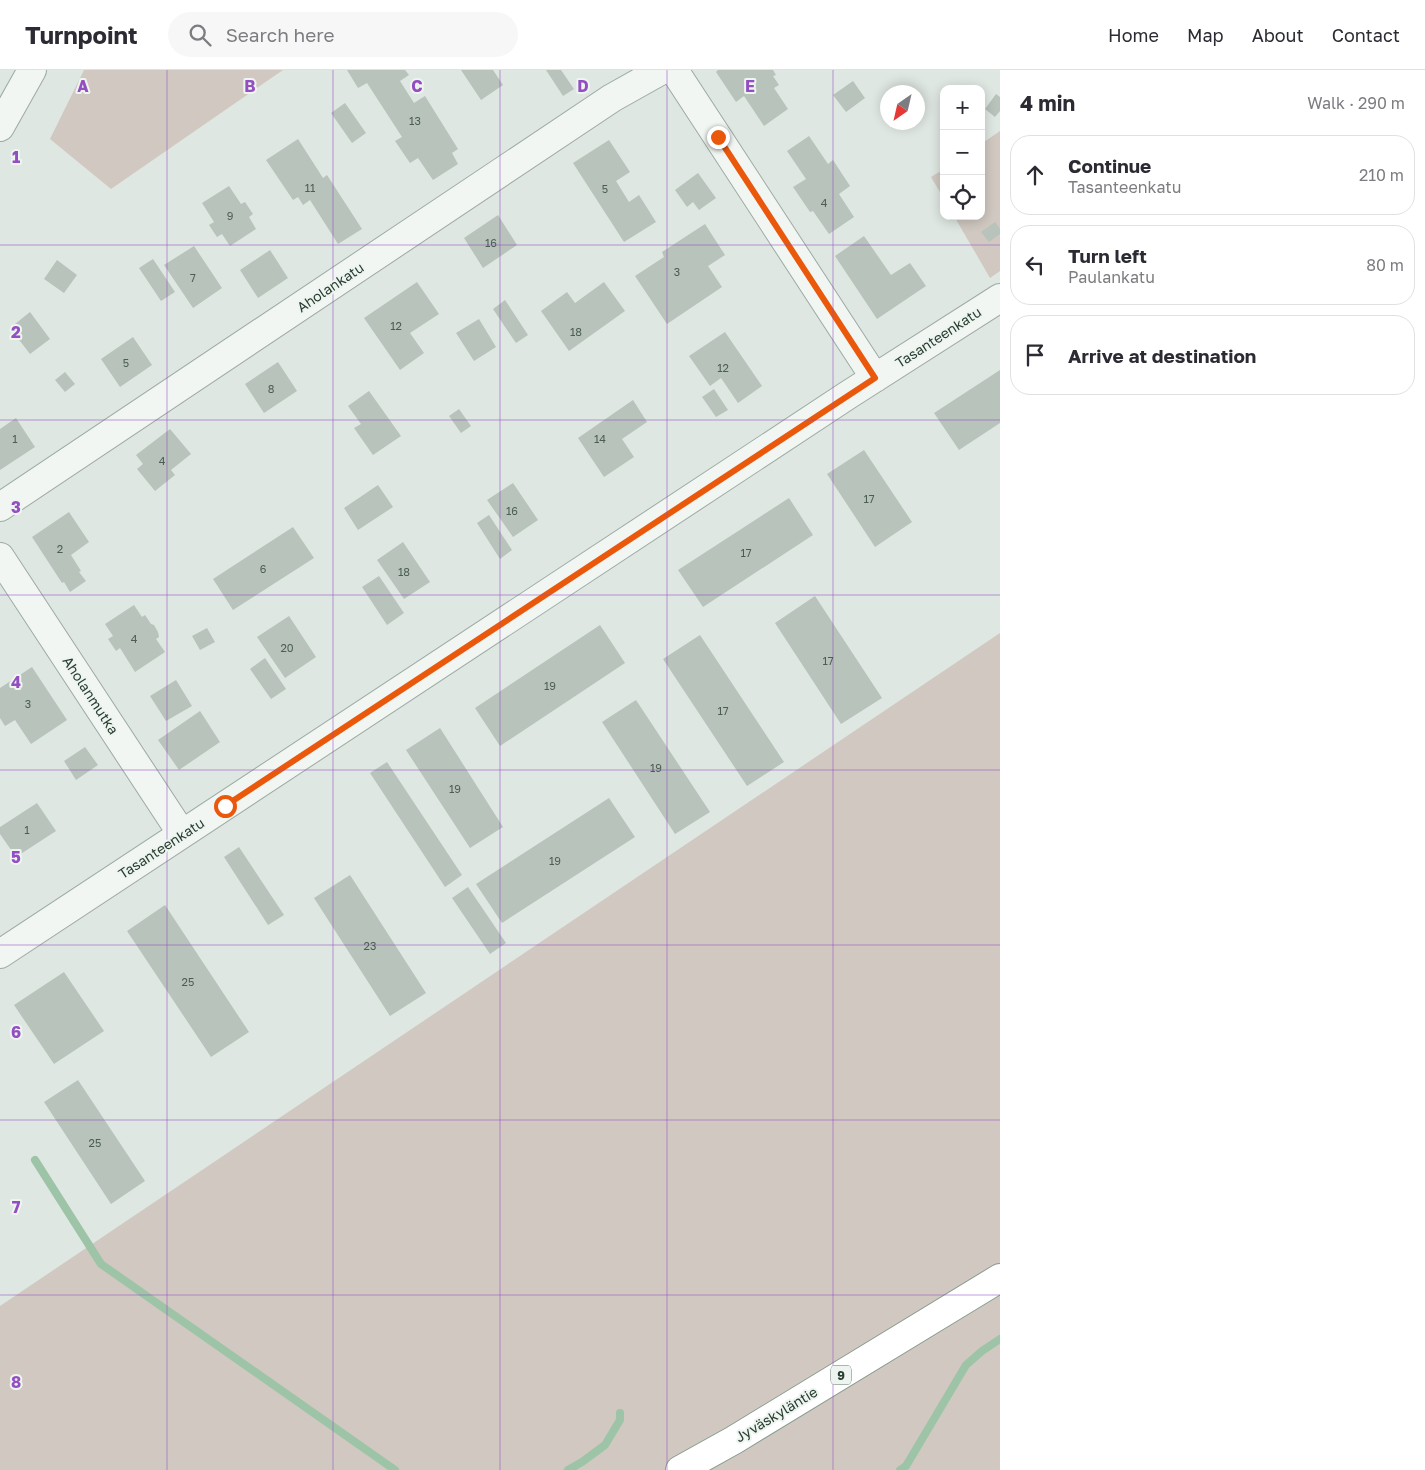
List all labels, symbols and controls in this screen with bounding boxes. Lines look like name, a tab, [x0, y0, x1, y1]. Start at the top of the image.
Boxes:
search box	[168, 12, 518, 57]
text: Turnpoint	[25, 20, 138, 49]
icon: search	[186, 21, 214, 49]
text: Search here	[226, 23, 335, 46]
text: Home	[1108, 24, 1159, 46]
text: Map	[1187, 24, 1224, 46]
text: About	[1252, 24, 1304, 46]
text: Contact	[1332, 24, 1400, 46]
text: A	[77, 76, 89, 96]
text: B	[244, 76, 256, 96]
text: C	[411, 76, 423, 96]
text: D	[577, 76, 589, 96]
text: E	[745, 76, 755, 96]
north arrow	[880, 85, 925, 130]
map controls	[940, 85, 985, 220]
button: +	[940, 85, 985, 130]
text: 4 min	[1020, 90, 1075, 116]
text: Walk · 290 m	[1307, 93, 1405, 113]
house number: 13	[409, 114, 421, 127]
route end	[707, 126, 730, 149]
button: −	[940, 130, 985, 175]
text: 1	[12, 147, 20, 167]
text: Continue	[1068, 154, 1151, 177]
icon: ahead	[1021, 161, 1049, 189]
text: 210 m	[1359, 165, 1404, 185]
button: locate	[940, 175, 985, 220]
text: Tasanteenkatu	[1068, 177, 1181, 197]
house number: 11	[305, 181, 315, 194]
house number: 5	[602, 182, 608, 195]
house number: 4	[821, 196, 828, 209]
house number: 9	[227, 209, 233, 222]
house number: 16	[485, 236, 497, 249]
text: Turn left	[1068, 244, 1147, 267]
icon: left	[1021, 251, 1049, 279]
text: 80 m	[1366, 255, 1404, 275]
street label: Aholankatu	[293, 258, 367, 316]
house number: 3	[674, 265, 680, 278]
text: Paulankatu	[1068, 267, 1155, 287]
house number: 7	[190, 271, 196, 284]
street label: Tasanteenkatu	[892, 303, 984, 371]
house number: 12	[390, 319, 402, 332]
text: 2	[11, 322, 21, 342]
house number: 18	[570, 325, 582, 338]
icon: arrive	[1021, 341, 1049, 369]
text: Arrive at destination	[1068, 344, 1256, 367]
house number: 5	[123, 356, 129, 369]
house number: 12	[717, 361, 729, 374]
house number: 8	[268, 382, 275, 395]
house number: 1	[12, 432, 18, 445]
house number: 14	[594, 432, 606, 445]
house number: 4	[159, 454, 166, 467]
house number: 17	[863, 492, 875, 505]
text: 3	[11, 497, 21, 517]
house number: 16	[506, 504, 518, 517]
house number: 2	[57, 542, 63, 555]
house number: 17	[740, 546, 752, 559]
house number: 6	[260, 562, 267, 575]
house number: 18	[398, 565, 410, 578]
house number: 4	[131, 632, 138, 645]
house number: 20	[280, 641, 294, 654]
street label: Aholanmutka	[59, 653, 123, 737]
house number: 17	[822, 654, 834, 667]
text: 4	[11, 672, 21, 692]
house number: 19	[544, 679, 556, 692]
house number: 3	[25, 697, 31, 710]
house number: 17	[717, 704, 729, 717]
house number: 19	[650, 761, 662, 774]
house number: 19	[449, 782, 461, 795]
route start	[214, 795, 237, 818]
street label: Tasanteenkatu	[115, 814, 207, 882]
house number: 1	[24, 823, 30, 836]
text: 5	[11, 847, 21, 867]
house number: 19	[549, 854, 561, 867]
house number: 23	[364, 939, 376, 952]
house number: 25	[182, 975, 194, 988]
text: 6	[11, 1022, 21, 1042]
house number: 25	[89, 1136, 101, 1149]
text: 7	[12, 1197, 21, 1217]
road number: 9	[831, 1366, 851, 1384]
text: 8	[11, 1372, 21, 1392]
street label: Jyväskyläntie	[732, 1383, 820, 1445]

